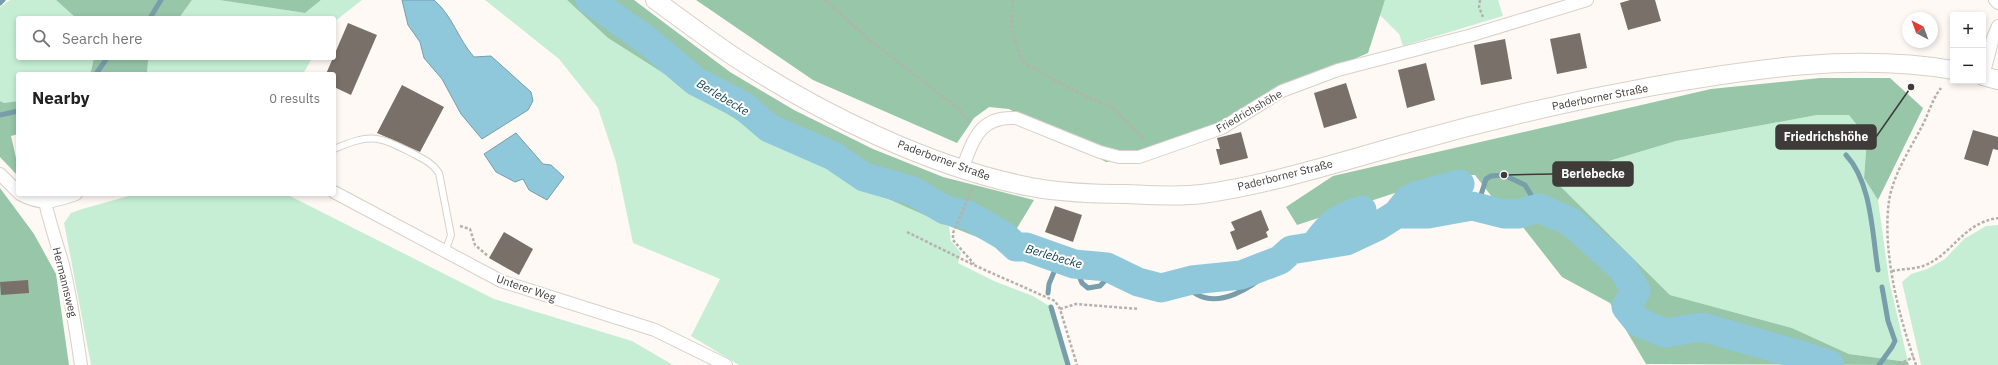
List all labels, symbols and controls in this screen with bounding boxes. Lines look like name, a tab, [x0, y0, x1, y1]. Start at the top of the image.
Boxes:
north arrow	[1902, 12, 1938, 48]
map controls	[1950, 12, 1986, 84]
button: +	[1950, 12, 1986, 48]
search box	[16, 16, 336, 60]
icon: search	[30, 27, 52, 49]
text: Search here	[62, 29, 142, 48]
button: −	[1950, 48, 1986, 84]
water label: Berlebecke	[694, 76, 752, 118]
street label: Paderborner Straße	[1551, 81, 1649, 113]
street label: Friedrichshöhe	[1214, 86, 1284, 136]
text: Nearby	[32, 87, 90, 109]
text: 0 results	[269, 90, 320, 107]
callout: Friedrichshöhe	[1776, 125, 1876, 149]
text: Friedrichshöhe	[1784, 129, 1868, 144]
street label: Paderborner Straße	[896, 137, 992, 183]
street label: Paderborner Straße	[1236, 156, 1334, 194]
callout: Berlebecke	[1553, 162, 1633, 186]
text: Berlebecke	[1561, 166, 1625, 181]
water label: Berlebecke	[1024, 241, 1084, 271]
street label: Hermannsweg	[50, 246, 80, 318]
street label: Unterer Weg	[495, 271, 558, 305]

